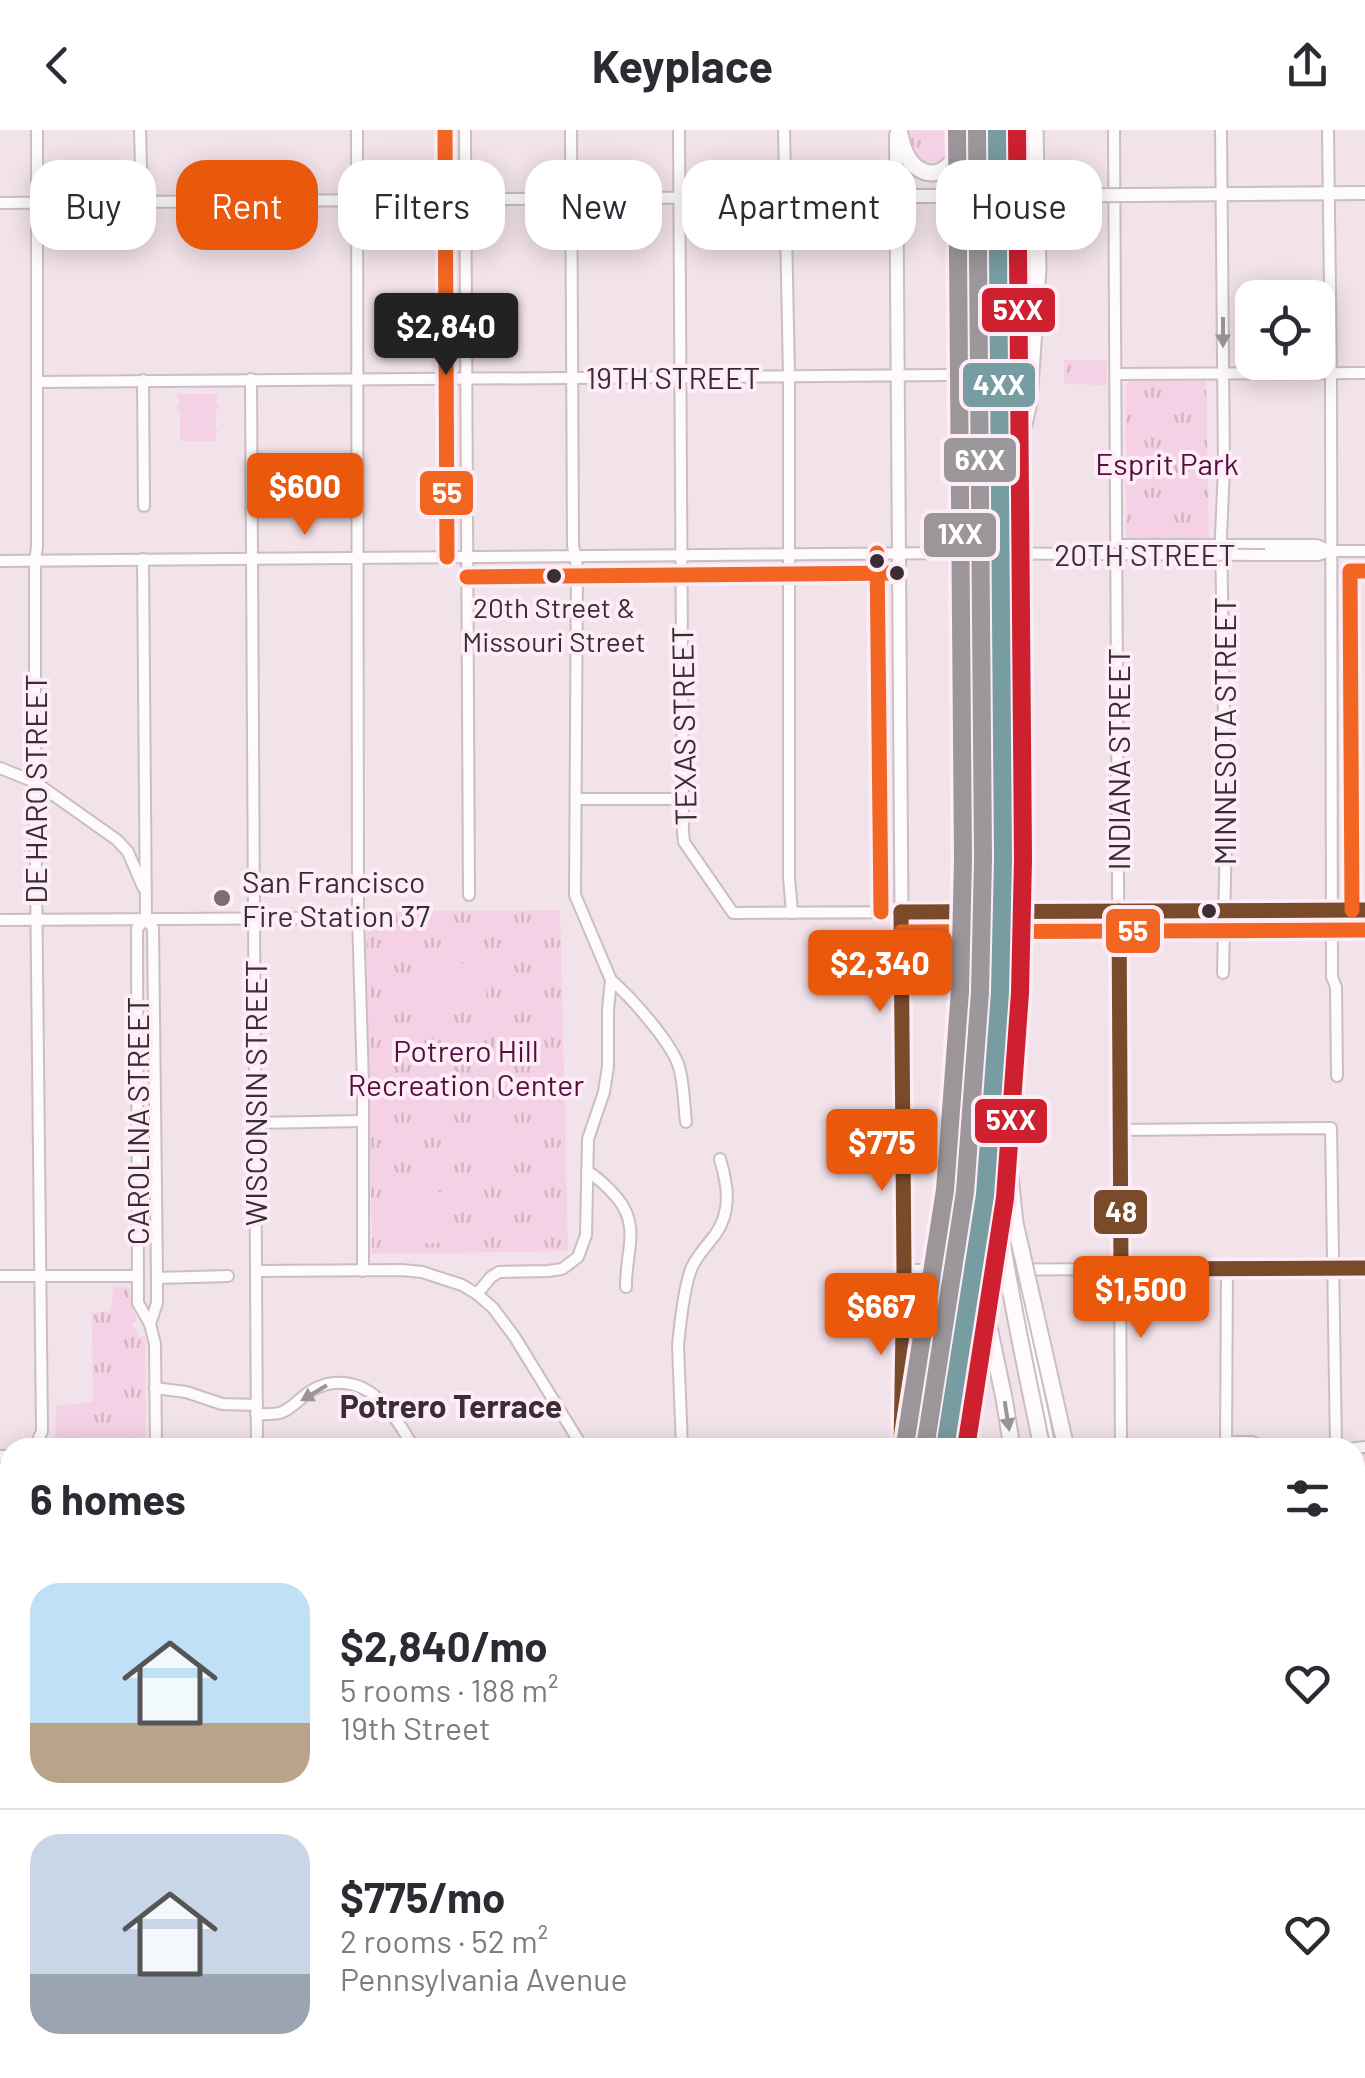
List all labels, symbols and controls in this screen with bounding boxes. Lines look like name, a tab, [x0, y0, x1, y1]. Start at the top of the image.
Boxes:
icon: back	[30, 38, 85, 93]
text: Keyplace	[592, 38, 773, 92]
icon: share	[1280, 38, 1335, 93]
chip: Buy	[30, 160, 156, 250]
chip: Rent	[176, 160, 318, 250]
chip: Filters	[338, 160, 505, 250]
chip: New	[525, 160, 662, 250]
chip: Apartment	[682, 160, 916, 250]
chip: House	[936, 160, 1102, 250]
map controls	[1235, 280, 1335, 380]
button: locate	[1235, 280, 1335, 380]
line badge: 5XX	[980, 286, 1057, 334]
text: 5XX	[993, 292, 1043, 326]
pin: $2,840	[365, 293, 527, 378]
text: $2,840	[396, 306, 496, 344]
one-way arrow	[1215, 317, 1231, 349]
street label: 19TH STREET	[586, 359, 760, 395]
line badge: 4XX	[961, 361, 1037, 409]
text: 4XX	[973, 367, 1025, 401]
line badge: 6XX	[942, 436, 1018, 484]
text: 6XX	[955, 442, 1005, 476]
park label: Esprit Park	[1095, 445, 1239, 481]
pin: $600	[246, 453, 364, 538]
text: $600	[269, 466, 341, 504]
line badge: 55	[418, 469, 475, 517]
text: 55	[432, 475, 462, 509]
line badge: 1XX	[922, 511, 998, 559]
text: 1XX	[937, 516, 983, 550]
street label: 20TH STREET	[1054, 536, 1236, 572]
unlabelled marker	[867, 551, 887, 571]
unlabelled marker	[887, 563, 907, 583]
marker: 20th Street & Missouri Street	[544, 566, 564, 586]
place label: 20th Street & Missouri Street	[462, 590, 646, 658]
street label: MINNESOTA STREET	[1206, 597, 1242, 865]
street label: TEXAS STREET	[663, 626, 703, 826]
street label: INDIANA STREET	[1100, 648, 1136, 870]
street label: DE HARO STREET	[17, 674, 53, 904]
place label: San Francisco Fire Station 37	[242, 863, 430, 933]
marker: San Francisco Fire Station 37	[211, 887, 233, 909]
unlabelled marker	[1199, 901, 1219, 921]
line badge: 55	[1104, 907, 1162, 955]
text: 55	[1118, 913, 1148, 947]
pin: $2,340	[799, 930, 961, 1015]
text: $2,340	[830, 943, 930, 981]
street label: WISCONSIN STREET	[237, 960, 273, 1226]
street label: CAROLINA STREET	[119, 997, 155, 1245]
park label: Potrero Hill Recreation Center	[348, 1032, 584, 1102]
line badge: 5XX	[973, 1097, 1049, 1145]
text: 5XX	[986, 1102, 1036, 1136]
pin: $775	[823, 1109, 941, 1194]
text: $775	[848, 1122, 916, 1160]
line badge: 48	[1092, 1188, 1149, 1236]
text: 48	[1105, 1194, 1137, 1228]
pin: $1,500	[1060, 1256, 1222, 1341]
text: $1,500	[1095, 1269, 1187, 1307]
pin: $667	[822, 1273, 940, 1358]
text: $667	[847, 1286, 915, 1324]
one-way arrow	[300, 1383, 328, 1401]
district label: Potrero Terrace	[340, 1386, 562, 1424]
one-way arrow	[1000, 1401, 1016, 1432]
icon: filters	[1280, 1471, 1335, 1526]
text: 6 homes	[30, 1473, 186, 1523]
text: $2,840/mo	[340, 1620, 548, 1670]
icon: home	[110, 1623, 230, 1743]
icon: heart	[1280, 1656, 1335, 1711]
text: 5 rooms · 188 m²	[340, 1670, 558, 1708]
text: 19th Street	[340, 1708, 491, 1746]
text: $775/mo	[340, 1871, 505, 1921]
icon: home	[110, 1874, 230, 1994]
icon: heart	[1280, 1907, 1335, 1962]
text: 2 rooms · 52 m²	[340, 1921, 548, 1959]
text: Pennsylvania Avenue	[340, 1959, 628, 1997]

